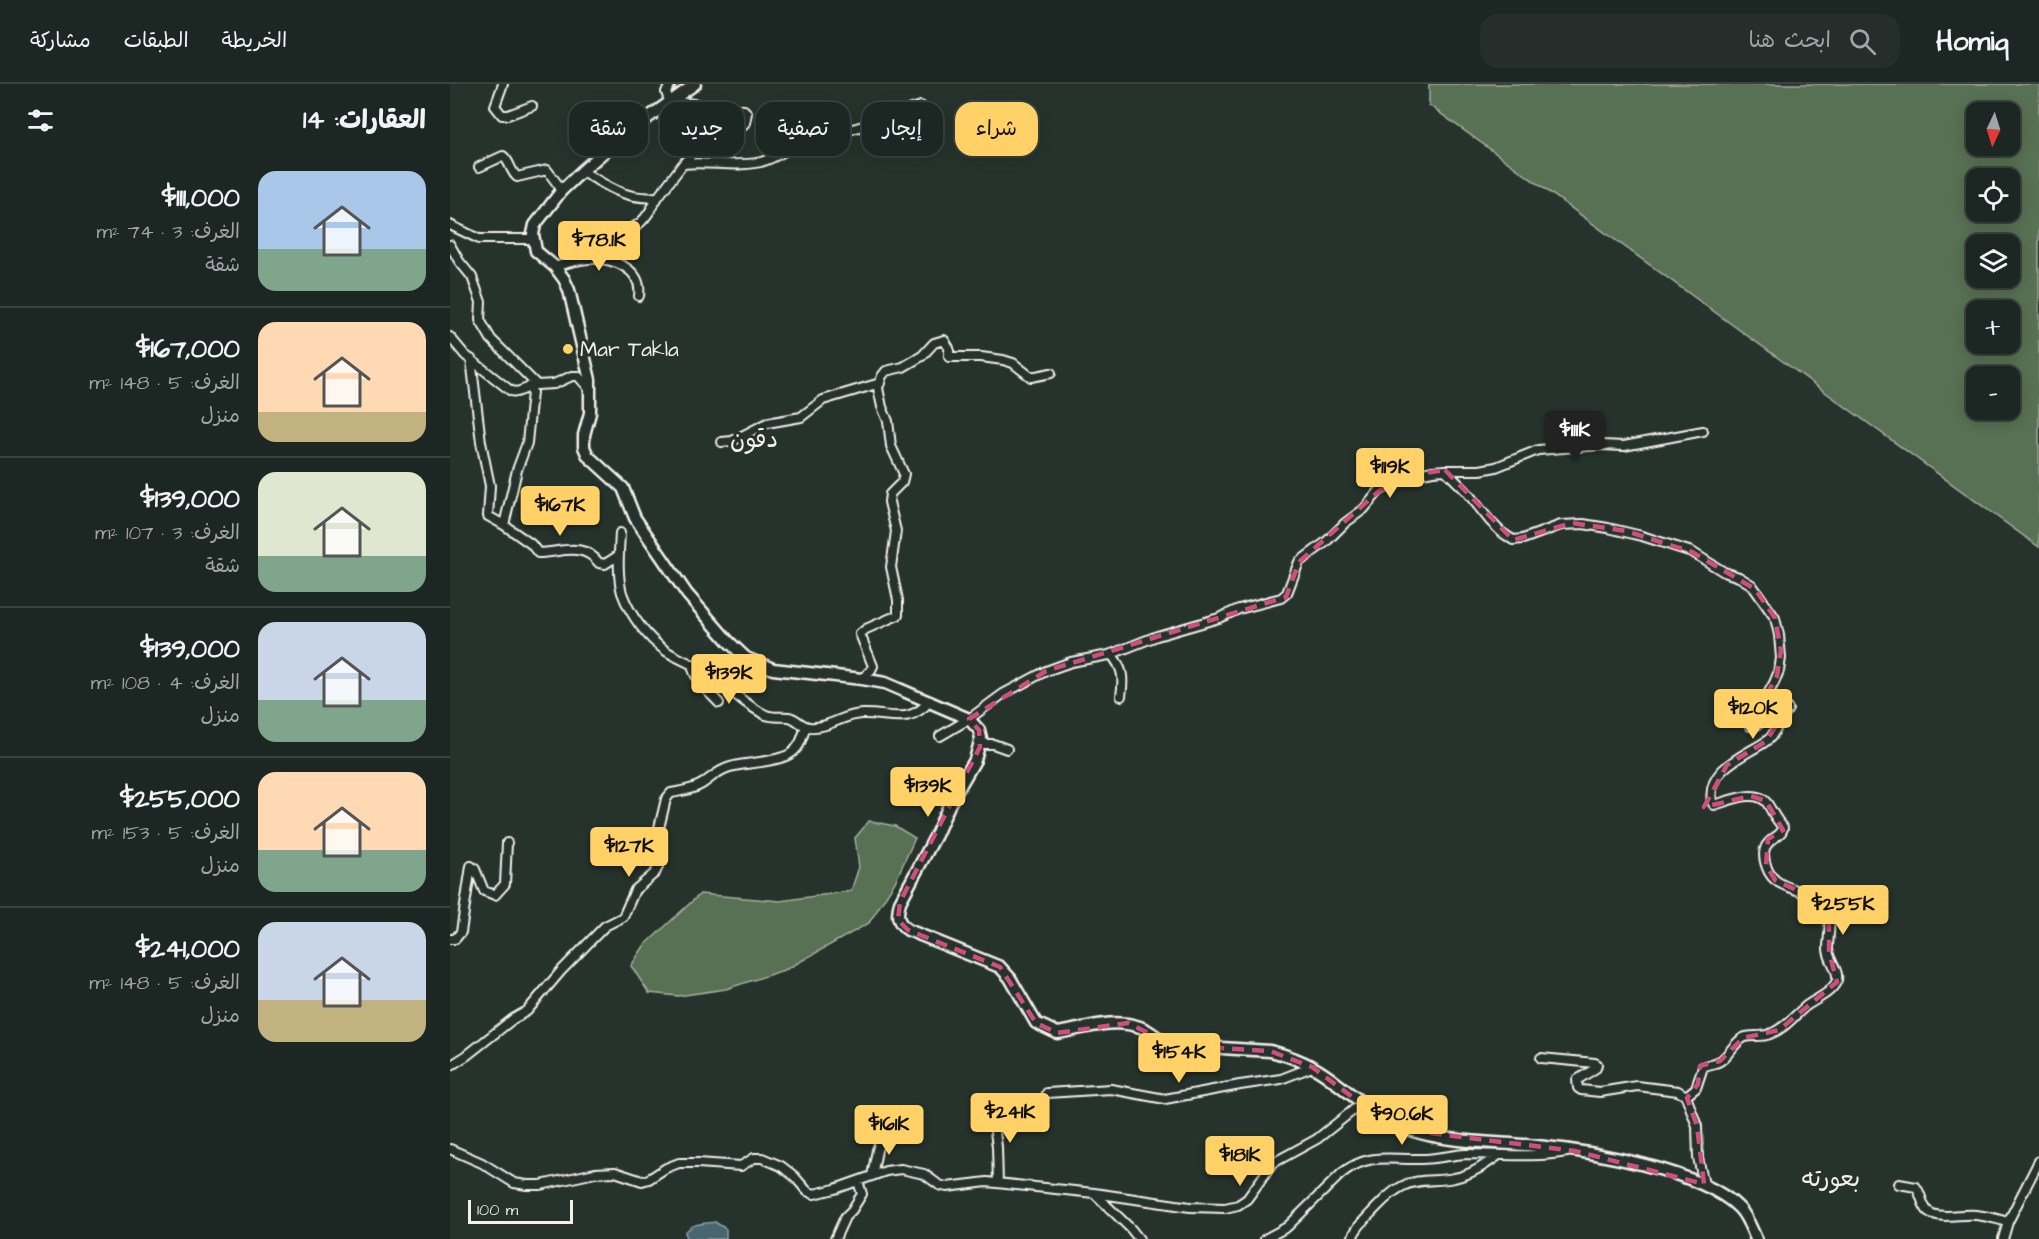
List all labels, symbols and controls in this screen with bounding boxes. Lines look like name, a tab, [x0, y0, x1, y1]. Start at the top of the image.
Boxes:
search box	[1480, 14, 1900, 68]
text: Homiq	[1936, 22, 2009, 61]
text: ابحث هنا	[1749, 25, 1831, 56]
icon: search	[1846, 25, 1879, 58]
text: مشاركة	[30, 26, 91, 55]
text: الطبقات	[124, 26, 189, 55]
text: الخريطة	[222, 26, 287, 55]
text: العقارات: 14	[303, 102, 426, 138]
chip: شقة	[569, 102, 648, 156]
chip: جديد	[660, 102, 744, 156]
chip: تصفية	[756, 102, 850, 156]
chip: إيجار	[862, 102, 943, 156]
chip: شراء	[955, 102, 1038, 156]
north arrow	[1966, 102, 2020, 156]
map controls	[1966, 102, 2020, 420]
icon: filters	[24, 104, 57, 137]
button: locate	[1966, 168, 2020, 222]
text: $111,000	[162, 180, 240, 216]
icon: home	[306, 195, 378, 267]
text: الغرف: 3 · 74 m²	[97, 218, 240, 246]
pin: $78.1K	[550, 221, 648, 272]
text: $78.1K	[572, 226, 626, 254]
button: layers	[1966, 234, 2020, 288]
text: شقة	[205, 251, 240, 279]
button: +	[1966, 300, 2020, 354]
text: $167,000	[136, 331, 240, 367]
place label: Mar Takla	[580, 335, 679, 364]
marker: Mar Takla	[561, 342, 575, 356]
icon: home	[306, 346, 378, 418]
button: −	[1966, 366, 2020, 420]
text: الغرف: 5 · 148 m²	[89, 369, 240, 397]
text: منزل	[201, 402, 240, 430]
pin: $111K	[1533, 411, 1617, 462]
text: $111K	[1560, 416, 1590, 444]
district label: دقون	[730, 423, 778, 457]
pin: $119K	[1348, 448, 1432, 499]
text: $119K	[1370, 453, 1410, 481]
text: $139,000	[140, 481, 240, 517]
pin: $167K	[518, 486, 602, 537]
text: $167K	[535, 491, 585, 519]
icon: home	[306, 496, 378, 568]
text: الغرف: 3 · 107 m²	[95, 519, 240, 547]
text: شقة	[205, 552, 240, 580]
text: $139,000	[140, 631, 240, 667]
icon: home	[306, 646, 378, 718]
pin: $139K	[687, 654, 771, 705]
text: $139K	[705, 659, 753, 687]
text: الغرف: 4 · 108 m²	[91, 669, 240, 697]
pin: $120K	[1711, 689, 1795, 740]
text: $120K	[1728, 694, 1778, 722]
text: منزل	[201, 702, 240, 730]
pin: $139K	[886, 767, 970, 818]
text: $139K	[904, 772, 952, 800]
text: $255,000	[120, 781, 240, 817]
icon: home	[306, 796, 378, 868]
text: الغرف: 5 · 153 m²	[92, 819, 240, 847]
pin: $127K	[587, 827, 671, 878]
text: $127K	[604, 832, 654, 860]
text: منزل	[201, 852, 240, 880]
pin: $255K	[1801, 885, 1885, 936]
text: $255K	[1811, 890, 1875, 918]
text: $241,000	[136, 931, 240, 967]
icon: home	[306, 946, 378, 1018]
text: الغرف: 5 · 148 m²	[89, 969, 240, 997]
text: منزل	[201, 1002, 240, 1030]
pin: $154K	[1137, 1033, 1221, 1084]
text: $154K	[1152, 1038, 1206, 1066]
pin: $241K	[968, 1093, 1052, 1144]
pin: $90.6K	[1353, 1095, 1451, 1146]
text: $241K	[985, 1098, 1035, 1126]
text: $90.6K	[1371, 1100, 1433, 1128]
pin: $161K	[847, 1105, 931, 1156]
text: $161K	[869, 1110, 909, 1138]
pin: $181K	[1198, 1136, 1282, 1187]
text: $181K	[1219, 1141, 1261, 1169]
district label: بعورته	[1802, 1162, 1860, 1196]
scale bar	[468, 1197, 573, 1224]
text: 100 m	[477, 1199, 518, 1221]

